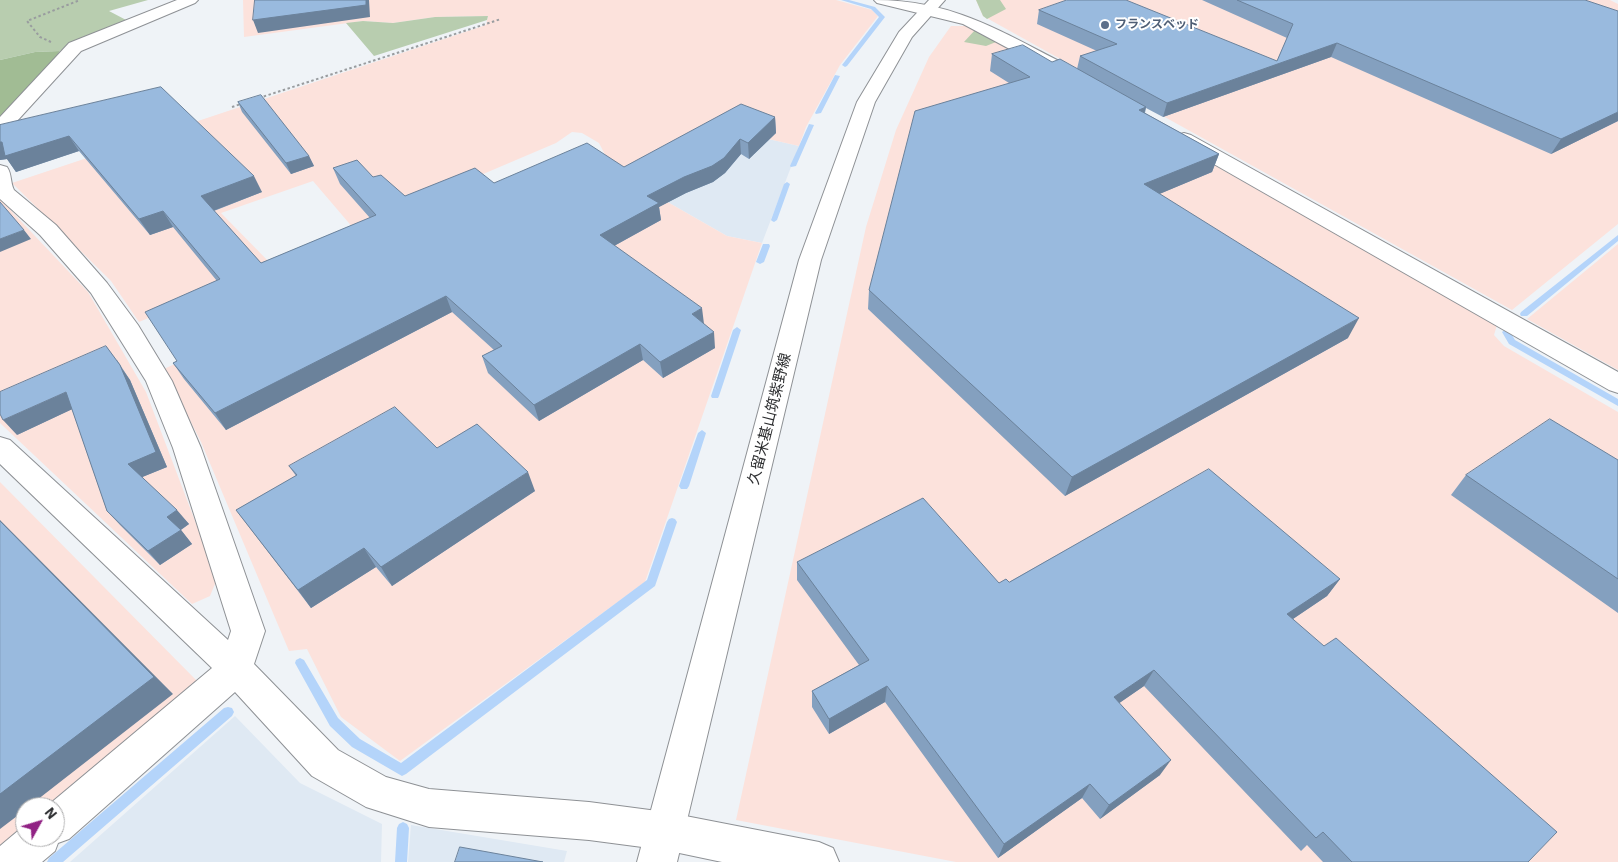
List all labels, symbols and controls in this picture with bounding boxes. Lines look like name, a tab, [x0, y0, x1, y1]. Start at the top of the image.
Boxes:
place label: フランスベッド	[1115, 18, 1199, 32]
marker: フランスベッド	[1099, 19, 1111, 31]
street label: 久留米基山筑紫野線	[745, 351, 795, 487]
north arrow	[15, 797, 65, 847]
text: N	[41, 804, 61, 823]

